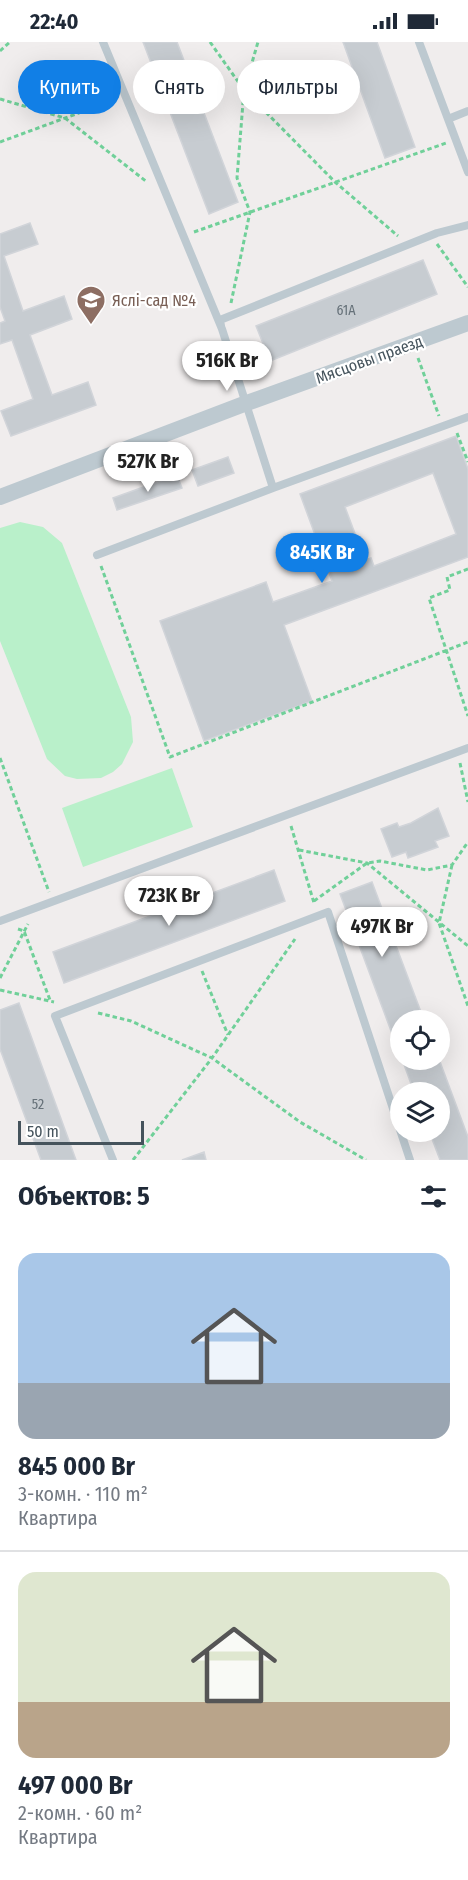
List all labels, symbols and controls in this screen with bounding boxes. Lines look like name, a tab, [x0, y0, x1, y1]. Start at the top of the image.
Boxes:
text: 22:40	[30, 8, 79, 35]
chip: Купить	[18, 60, 121, 114]
chip: Снять	[133, 60, 225, 114]
chip: Фильтры	[237, 60, 360, 114]
school or university icon: Яслі-сад №4	[75, 284, 107, 326]
place label: Яслі-сад №4	[112, 291, 196, 310]
house number: 61А	[336, 302, 356, 319]
street label: Мясцовы праезд	[313, 331, 425, 388]
pin: 516K Br	[172, 341, 282, 392]
text: 516K Br	[196, 348, 258, 372]
pin: 527K Br	[93, 442, 203, 493]
text: 527K Br	[117, 449, 179, 473]
pin: 845K Br	[267, 533, 377, 584]
text: 845K Br	[290, 540, 354, 564]
pin: 723K Br	[114, 876, 224, 927]
text: 723K Br	[138, 883, 200, 907]
pin: 497K Br	[327, 907, 437, 958]
text: 497K Br	[351, 914, 413, 938]
map controls	[390, 1010, 450, 1142]
button: locate	[390, 1010, 450, 1070]
button: layers	[390, 1082, 450, 1142]
house number: 52	[32, 1096, 44, 1113]
scale bar	[18, 1118, 144, 1146]
text: 50 m	[27, 1122, 59, 1141]
icon: filters	[417, 1180, 450, 1213]
text: Объектов: 5	[18, 1181, 150, 1212]
icon: home	[180, 1292, 288, 1400]
text: 845 000 Br	[18, 1451, 135, 1482]
text: 3-комн. · 110 m²	[18, 1482, 148, 1506]
text: Квартира	[18, 1506, 98, 1530]
icon: home	[180, 1611, 288, 1719]
text: 497 000 Br	[18, 1770, 133, 1801]
text: 2-комн. · 60 m²	[18, 1801, 142, 1825]
text: Квартира	[18, 1825, 98, 1849]

